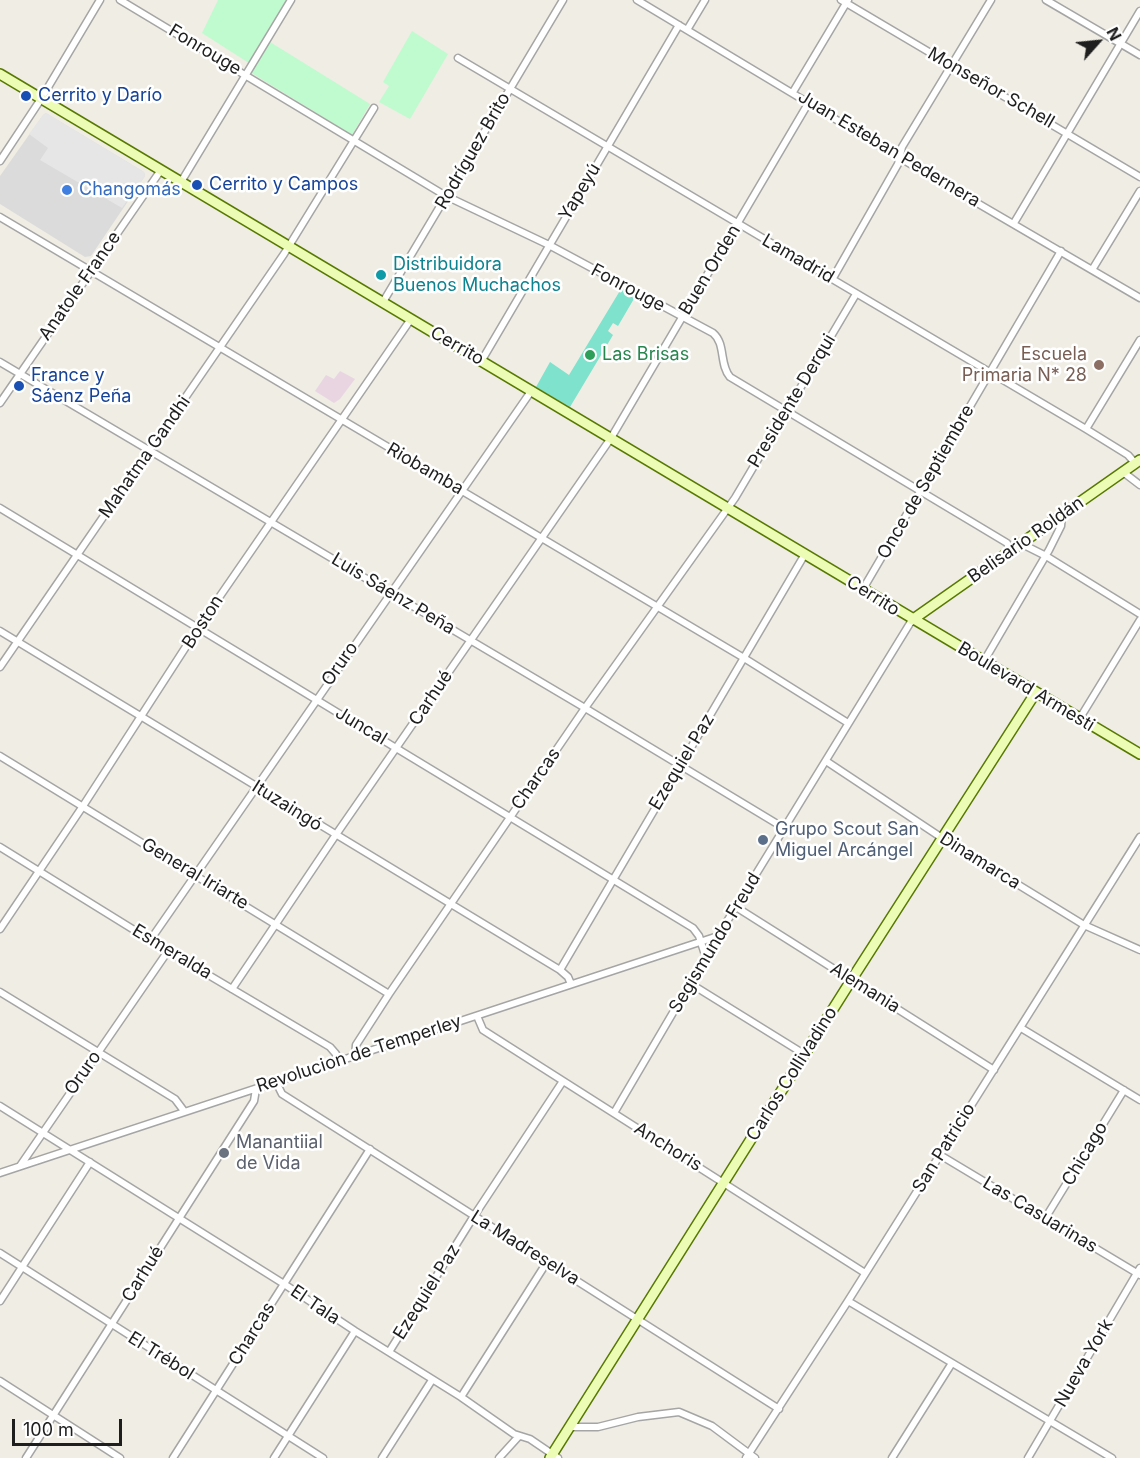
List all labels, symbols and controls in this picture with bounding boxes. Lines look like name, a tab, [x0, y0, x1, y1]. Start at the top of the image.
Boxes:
north arrow	[1068, 12, 1128, 72]
street label: Fonrouge	[165, 20, 245, 80]
text: N	[1102, 24, 1126, 44]
street label: Monseñor Schell	[924, 43, 1058, 133]
place label: Cerrito y Darío	[38, 85, 162, 107]
street label: Juan Esteban Pedernera	[794, 86, 984, 212]
marker: Cerrito y Darío	[19, 89, 33, 103]
street label: Rodríguez Brito	[431, 89, 515, 213]
street label: Yapeyú	[555, 159, 605, 225]
place label: Cerrito y Campos	[209, 174, 358, 196]
marker: Cerrito y Campos	[190, 178, 204, 192]
place label: Changomás	[79, 179, 181, 201]
marker: Changomás	[60, 183, 74, 197]
street label: Buen Orden	[675, 221, 745, 319]
street label: Anatole France	[34, 227, 126, 345]
street label: Lamadrid	[758, 230, 838, 288]
place label: Distribuidora Buenos Muchachos	[393, 254, 561, 296]
street label: Fonrouge	[587, 260, 669, 316]
marker: Distribuidora Buenos Muchachos	[374, 268, 388, 282]
street label: Cerrito	[426, 322, 488, 370]
street label: Presidente Derqui	[744, 330, 840, 472]
place label: Las Brisas	[602, 344, 689, 366]
place label: Escuela Primaria N* 28	[962, 344, 1087, 386]
marker: Las Brisas	[583, 348, 597, 362]
marker: Escuela Primaria N* 28	[1092, 358, 1106, 372]
place label: France y Sáenz Peña	[31, 365, 131, 407]
marker: France y Sáenz Peña	[12, 379, 26, 393]
street label: Mahatma Gandhi	[95, 392, 195, 522]
street label: Once de Septiembre	[873, 401, 979, 563]
street label: Riobamba	[383, 438, 467, 500]
street label: Belisario Roldán	[964, 492, 1088, 588]
street label: Luis Sáenz Peña	[327, 549, 459, 639]
street label: Cerrito	[842, 571, 904, 621]
street label: Boston	[178, 591, 228, 653]
street label: Oruro	[317, 638, 363, 690]
street label: Boulevard Armesti	[954, 638, 1098, 736]
street label: Carhué	[405, 666, 457, 730]
street label: Juncal	[331, 702, 391, 750]
street label: Ezequiel Paz	[645, 710, 719, 814]
street label: Charcas	[507, 744, 565, 814]
street label: Ituzaingó	[248, 776, 326, 836]
place label: Grupo Scout San Miguel Arcángel	[775, 819, 919, 862]
street label: Dinamarca	[936, 828, 1024, 894]
marker: Grupo Scout San Miguel Arcángel	[756, 833, 770, 847]
street label: General Iriarte	[138, 834, 252, 914]
street label: Segismundo Freud	[665, 869, 765, 1017]
street label: Esmeralda	[128, 920, 216, 984]
street label: Alemania	[826, 958, 904, 1018]
street label: Carlos Collivadino	[742, 1003, 842, 1145]
street label: Revolucion de Temperley	[254, 1011, 464, 1097]
street label: Oruro	[60, 1047, 106, 1099]
street label: San Patricio	[908, 1099, 980, 1197]
street label: Anchoris	[630, 1118, 706, 1176]
street label: Chicago	[1058, 1118, 1112, 1190]
place label: Manantiial de Vida	[236, 1132, 323, 1174]
marker: Manantiial de Vida	[217, 1146, 231, 1160]
street label: Las Casuarinas	[979, 1172, 1101, 1258]
street label: La Madreselva	[467, 1206, 583, 1290]
street label: Ezequiel Paz	[389, 1240, 465, 1344]
street label: Carhué	[117, 1242, 169, 1306]
street label: El Tala	[286, 1281, 344, 1329]
street label: Charcas	[224, 1298, 280, 1370]
street label: Nueva York	[1050, 1315, 1118, 1411]
street label: El Trébol	[124, 1327, 198, 1385]
scale bar	[15, 1407, 124, 1445]
text: 100 m	[23, 1419, 74, 1440]

